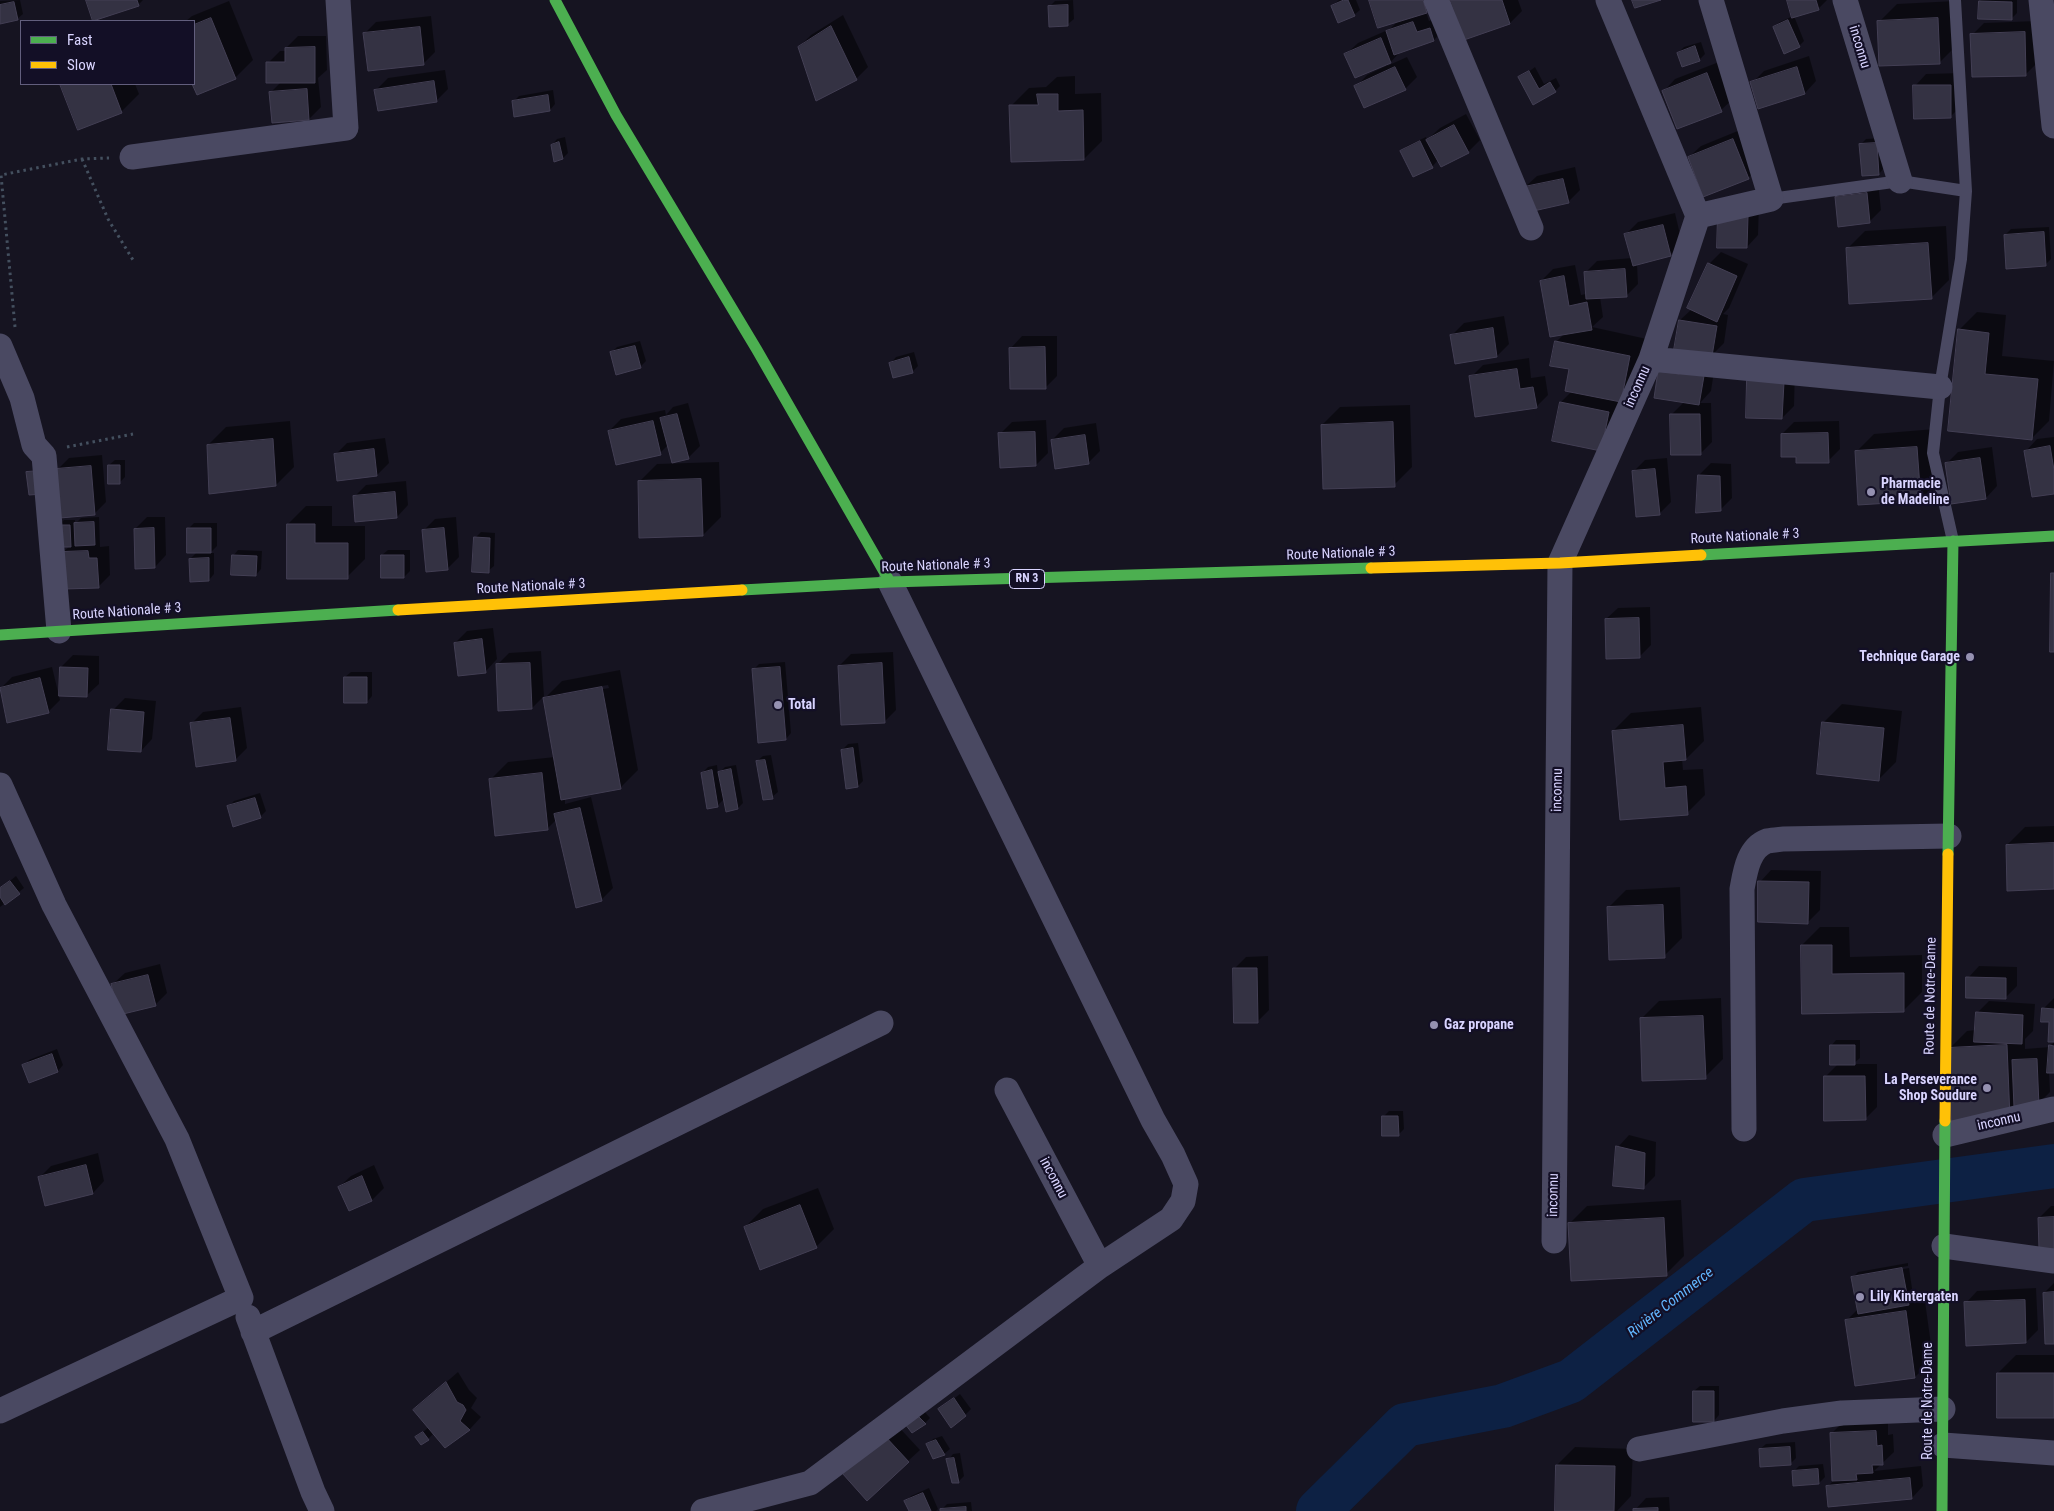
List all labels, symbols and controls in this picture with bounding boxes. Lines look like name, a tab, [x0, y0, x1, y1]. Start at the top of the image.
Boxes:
legend	[20, 20, 195, 85]
street label: inconnu	[1845, 24, 1873, 70]
text: Fast	[67, 31, 92, 49]
text: Slow	[67, 56, 96, 74]
street label: inconnu	[1621, 364, 1655, 410]
place label: Pharmacie de Madeline	[1881, 476, 1949, 508]
marker: Pharmacie de Madeline	[1865, 486, 1877, 498]
street label: Route Nationale # 3	[1690, 526, 1800, 548]
street label: Route Nationale # 3	[1286, 544, 1396, 564]
street label: Route Nationale # 3	[881, 556, 991, 576]
road number: RN 3	[1010, 570, 1044, 588]
street label: Route Nationale # 3	[476, 576, 586, 598]
street label: Route Nationale # 3	[72, 600, 182, 624]
place label: Technique Garage	[1859, 649, 1960, 665]
marker: Technique Garage	[1964, 651, 1976, 663]
place label: Total	[788, 697, 816, 713]
marker: Total	[772, 699, 784, 711]
street label: inconnu	[1549, 768, 1567, 812]
street label: Route de Notre-Dame	[1922, 937, 1940, 1055]
place label: Gaz propane	[1444, 1017, 1514, 1033]
marker: Gaz propane	[1428, 1019, 1440, 1031]
place label: La Perseverance Shop Soudure	[1884, 1072, 1977, 1104]
marker: La Perseverance Shop Soudure	[1981, 1082, 1993, 1094]
street label: inconnu	[1976, 1109, 2022, 1135]
street label: inconnu	[1035, 1155, 1071, 1201]
street label: inconnu	[1545, 1173, 1563, 1217]
water label: Rivière Commerce	[1624, 1264, 1718, 1342]
place label: Lily Kintergaten	[1870, 1289, 1958, 1305]
marker: Lily Kintergaten	[1854, 1291, 1866, 1303]
street label: Route de Notre-Dame	[1920, 1342, 1936, 1460]

